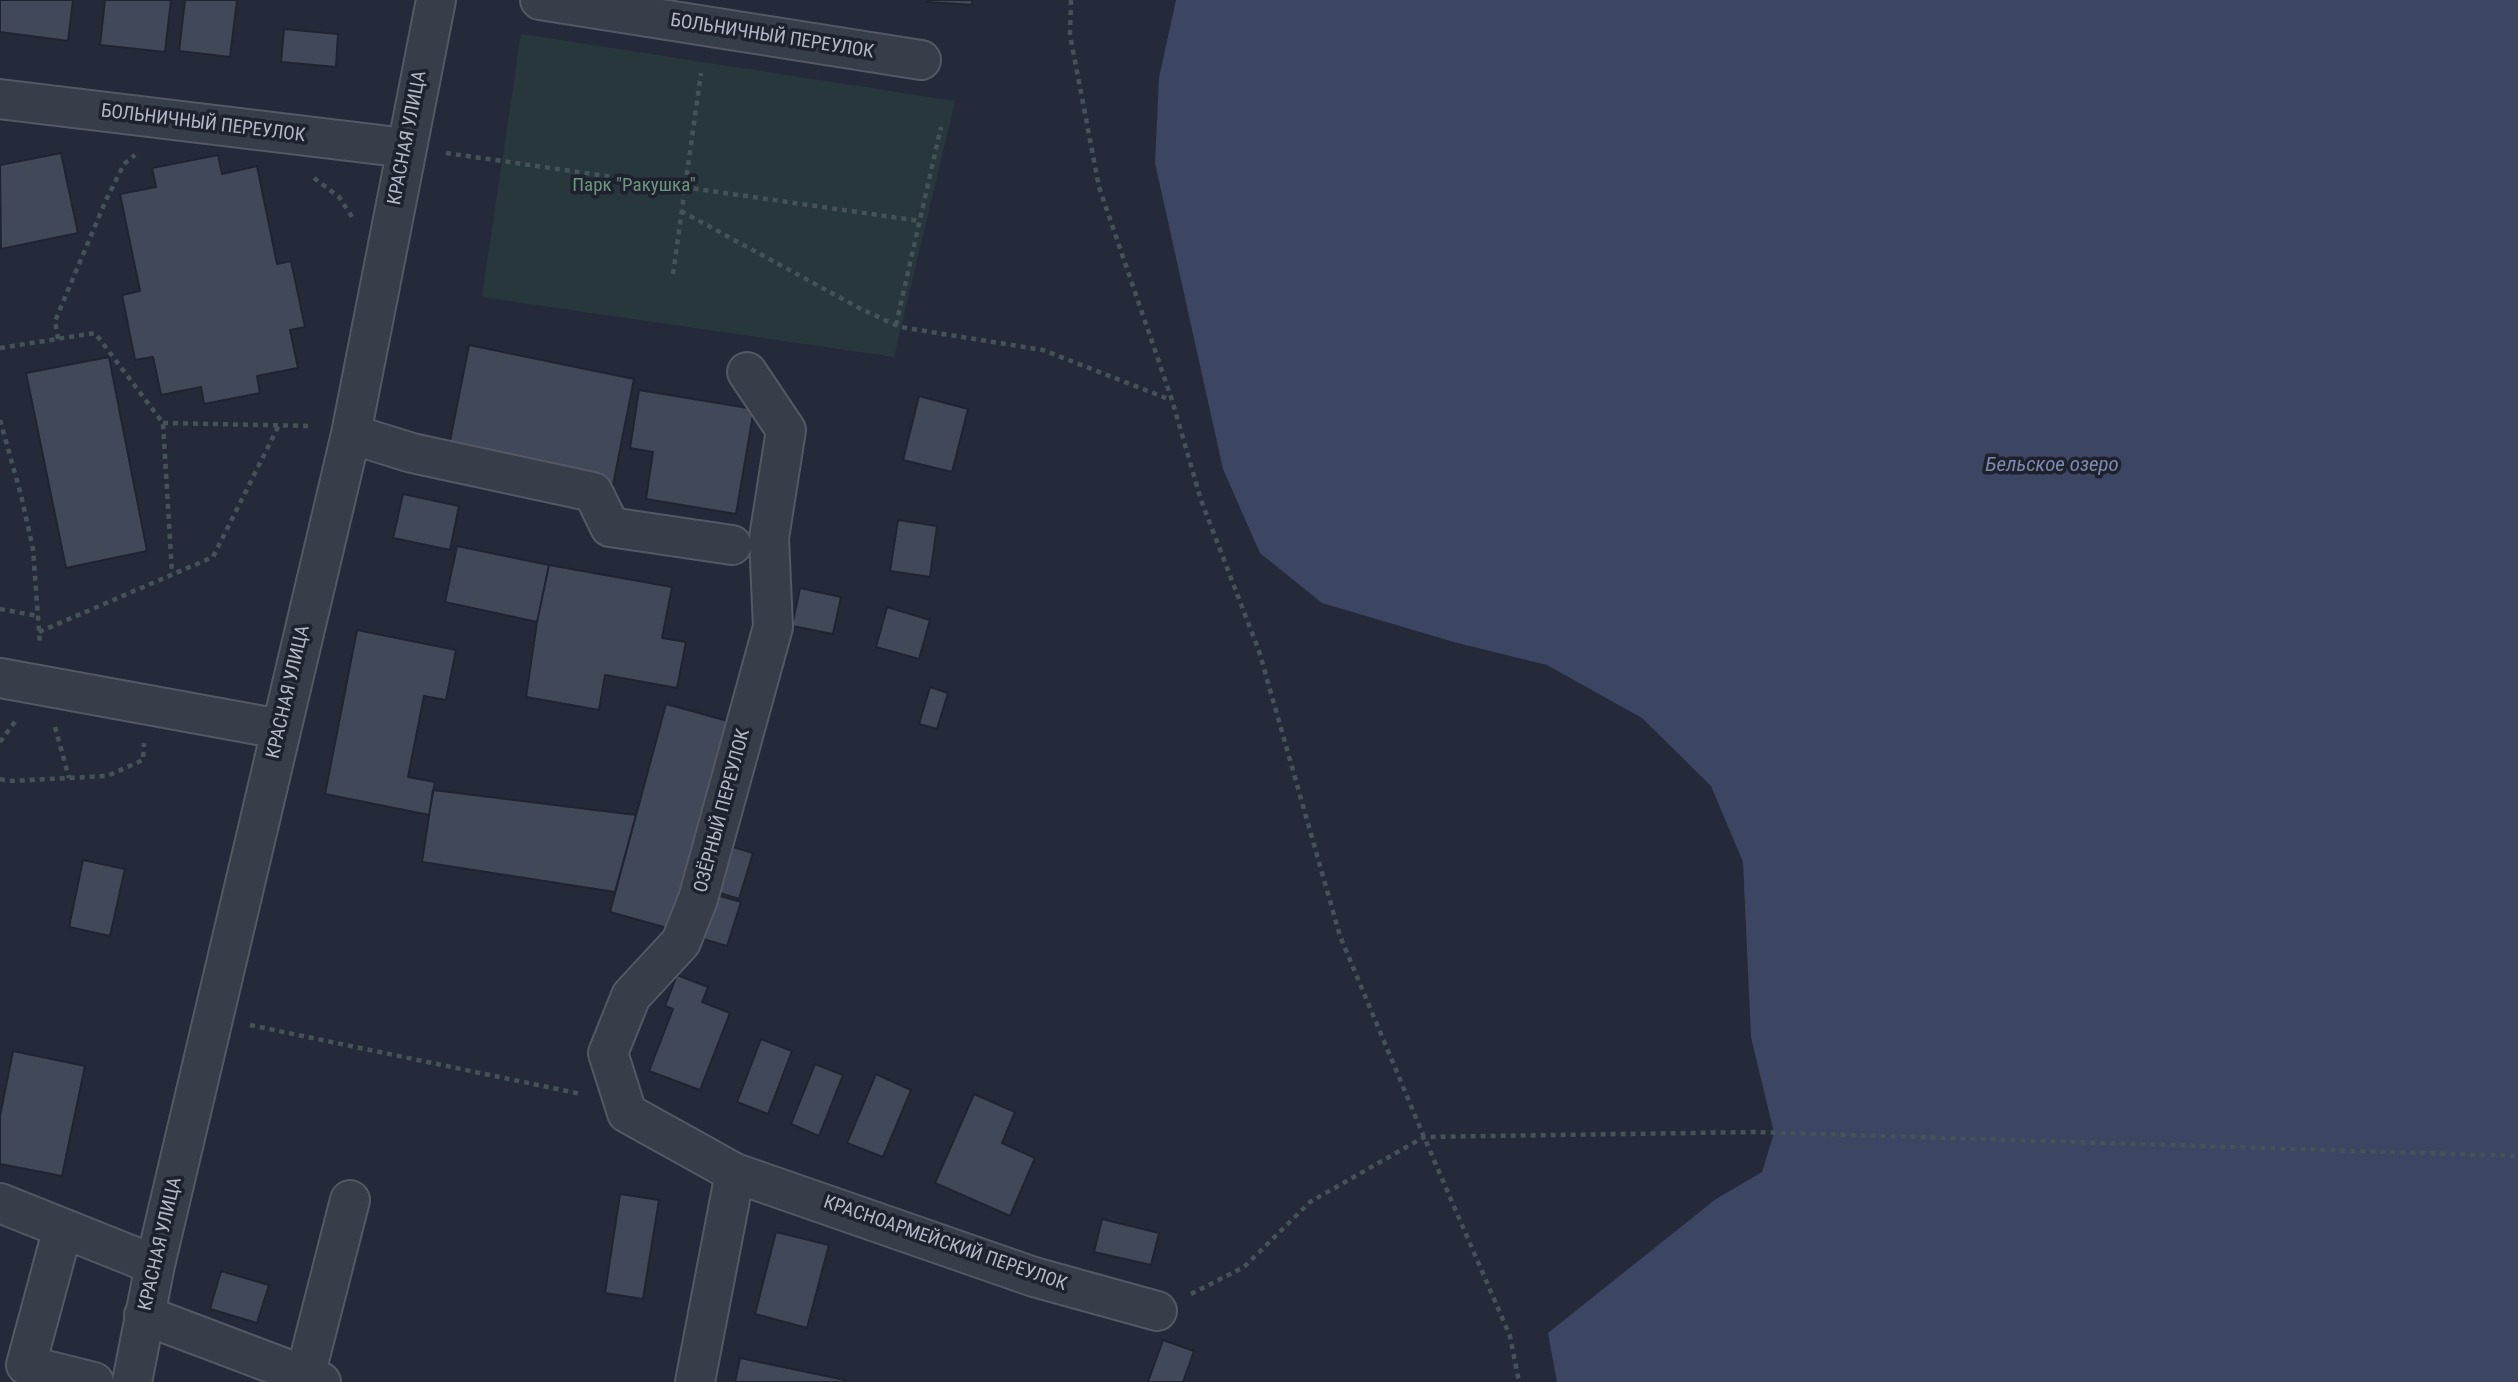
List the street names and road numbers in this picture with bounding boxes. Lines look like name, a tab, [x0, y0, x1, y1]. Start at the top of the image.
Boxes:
street label: БОЛЬНИЧНЫЙ ПЕРЕУЛОК	[669, 10, 875, 64]
street label: КРАСНАЯ УЛИЦА	[384, 69, 432, 207]
street label: БОЛЬНИЧНЫЙ ПЕРЕУЛОК	[100, 100, 306, 148]
street label: КРАСНАЯ УЛИЦА	[263, 623, 315, 761]
street label: ОЗЁРНЫЙ ПЕРЕУЛОК	[690, 727, 756, 895]
street label: КРАСНАЯ УЛИЦА	[135, 1175, 187, 1313]
street label: КРАСНОАРМЕЙСКИЙ ПЕРЕУЛОК	[820, 1192, 1070, 1296]

